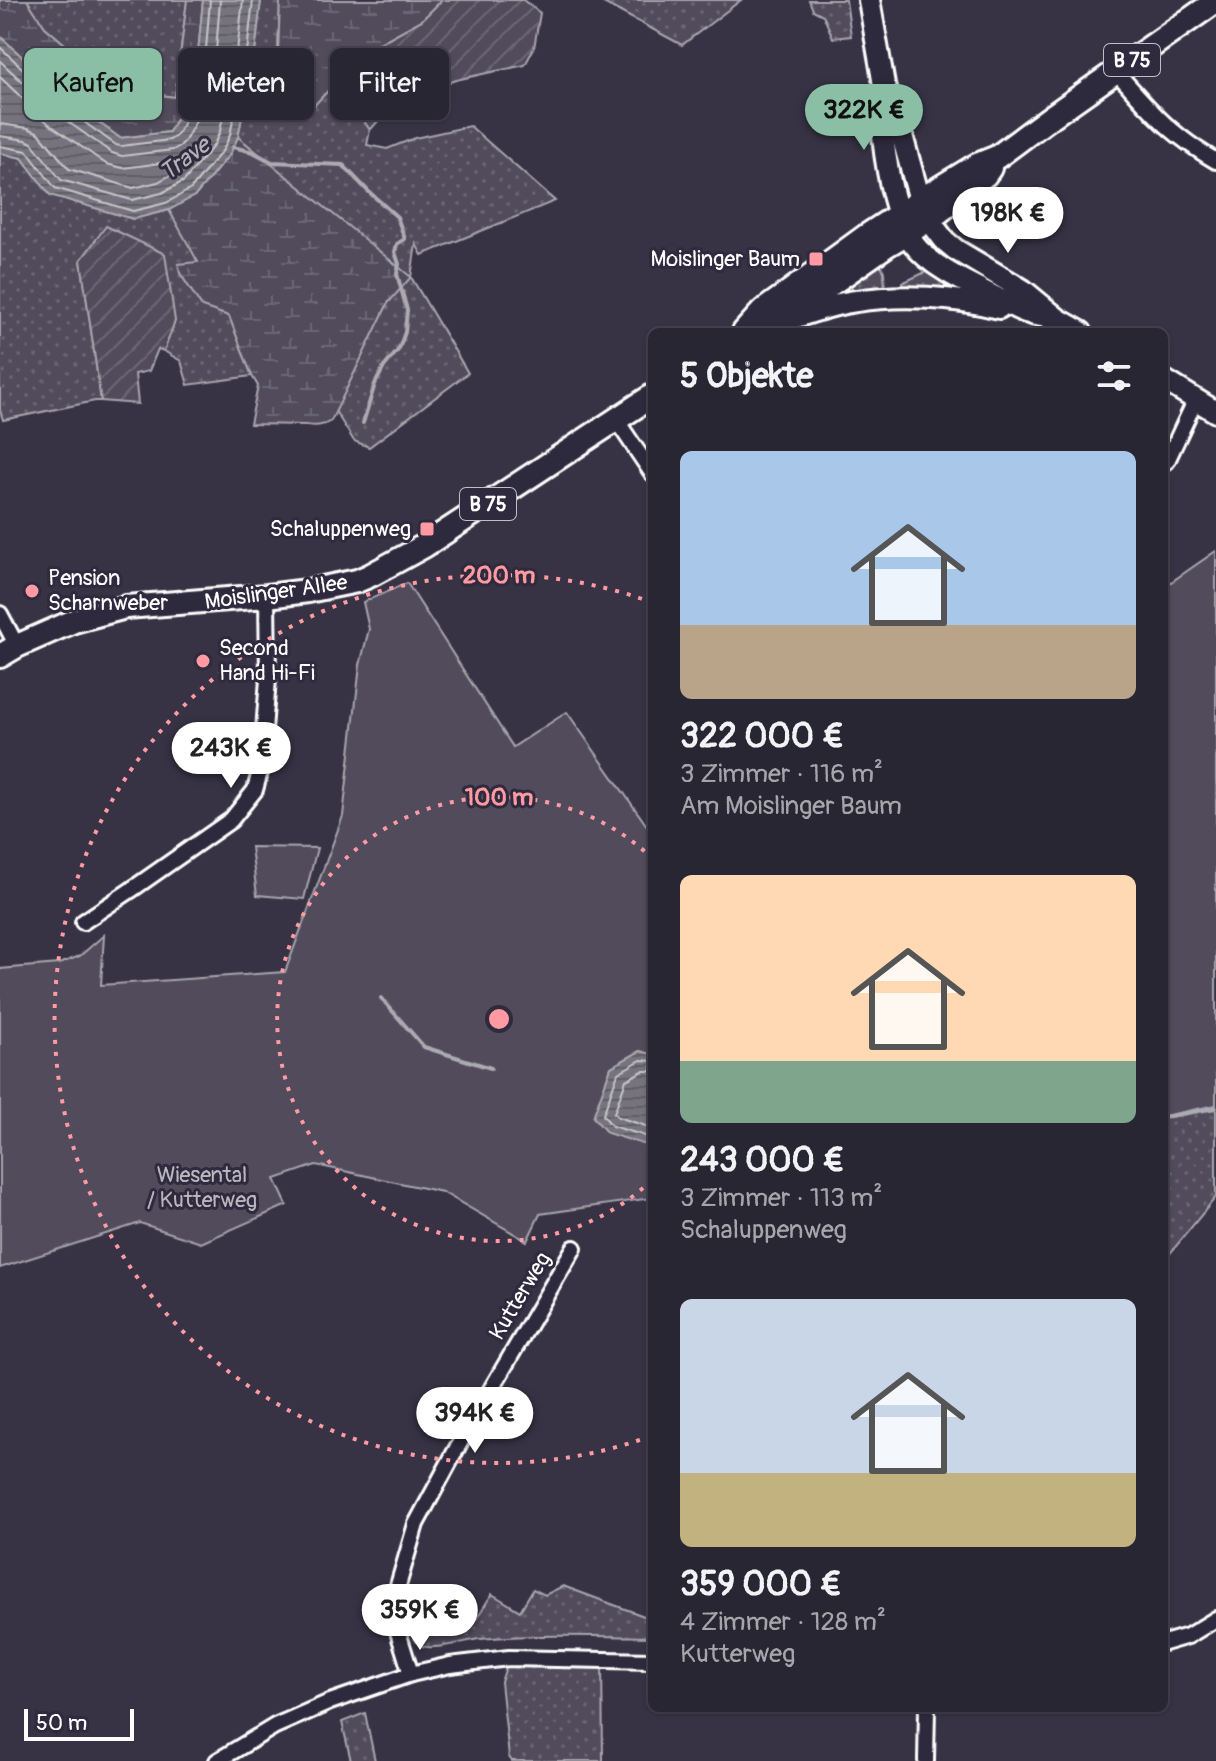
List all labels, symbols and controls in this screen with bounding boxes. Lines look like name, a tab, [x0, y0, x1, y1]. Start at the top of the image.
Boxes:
road number: B 75	[1104, 44, 1160, 76]
chip: Kaufen	[24, 48, 162, 120]
chip: Mieten	[178, 48, 314, 120]
chip: Filter	[330, 48, 449, 120]
pin: 322K €	[799, 84, 929, 152]
text: 322K €	[823, 94, 905, 126]
water label: Trave	[154, 130, 217, 187]
pin: 198K €	[943, 187, 1073, 255]
text: 198K €	[970, 197, 1046, 229]
place label: Moislinger Baum	[650, 245, 800, 273]
marker: Moislinger Baum	[807, 250, 825, 268]
icon: filters	[1092, 354, 1136, 398]
text: 5 Objekte	[680, 355, 813, 398]
road number: B 75	[460, 488, 516, 520]
icon: home	[836, 503, 980, 647]
place label: Schaluppenweg	[270, 515, 411, 543]
marker: Schaluppenweg	[418, 520, 436, 538]
text: 200 m	[463, 561, 535, 590]
place label: Pension Scharnweber	[48, 564, 168, 617]
street label: Moislinger Allee	[203, 568, 349, 616]
marker: Pension Scharnweber	[23, 582, 41, 600]
place label: Second Hand Hi-Fi	[219, 634, 315, 687]
marker: Second Hand Hi-Fi	[194, 652, 212, 670]
text: 322 000 €	[680, 715, 844, 758]
pin: 243K €	[166, 722, 296, 790]
text: 243K €	[190, 732, 272, 764]
text: 3 Zimmer · 116 m²	[680, 758, 883, 790]
text: 100 m	[465, 783, 533, 812]
text: Am Moislinger Baum	[680, 790, 902, 822]
icon: home	[836, 927, 980, 1071]
centre of rings	[485, 1005, 513, 1033]
text: 243 000 €	[680, 1139, 845, 1182]
park label: Wiesental / Kutterweg	[147, 1161, 257, 1214]
text: 3 Zimmer · 113 m²	[680, 1182, 882, 1214]
text: Schaluppenweg	[680, 1214, 847, 1246]
street label: Kutterweg	[483, 1247, 557, 1345]
icon: home	[836, 1351, 980, 1495]
pin: 394K €	[410, 1387, 540, 1455]
text: 394K €	[434, 1397, 516, 1429]
text: 359 000 €	[680, 1563, 842, 1606]
pin: 359K €	[355, 1584, 485, 1652]
text: 359K €	[380, 1594, 460, 1626]
text: 4 Zimmer · 128 m²	[680, 1606, 886, 1638]
text: Kutterweg	[680, 1638, 795, 1670]
scale bar	[24, 1705, 134, 1741]
text: 50 m	[36, 1709, 87, 1737]

